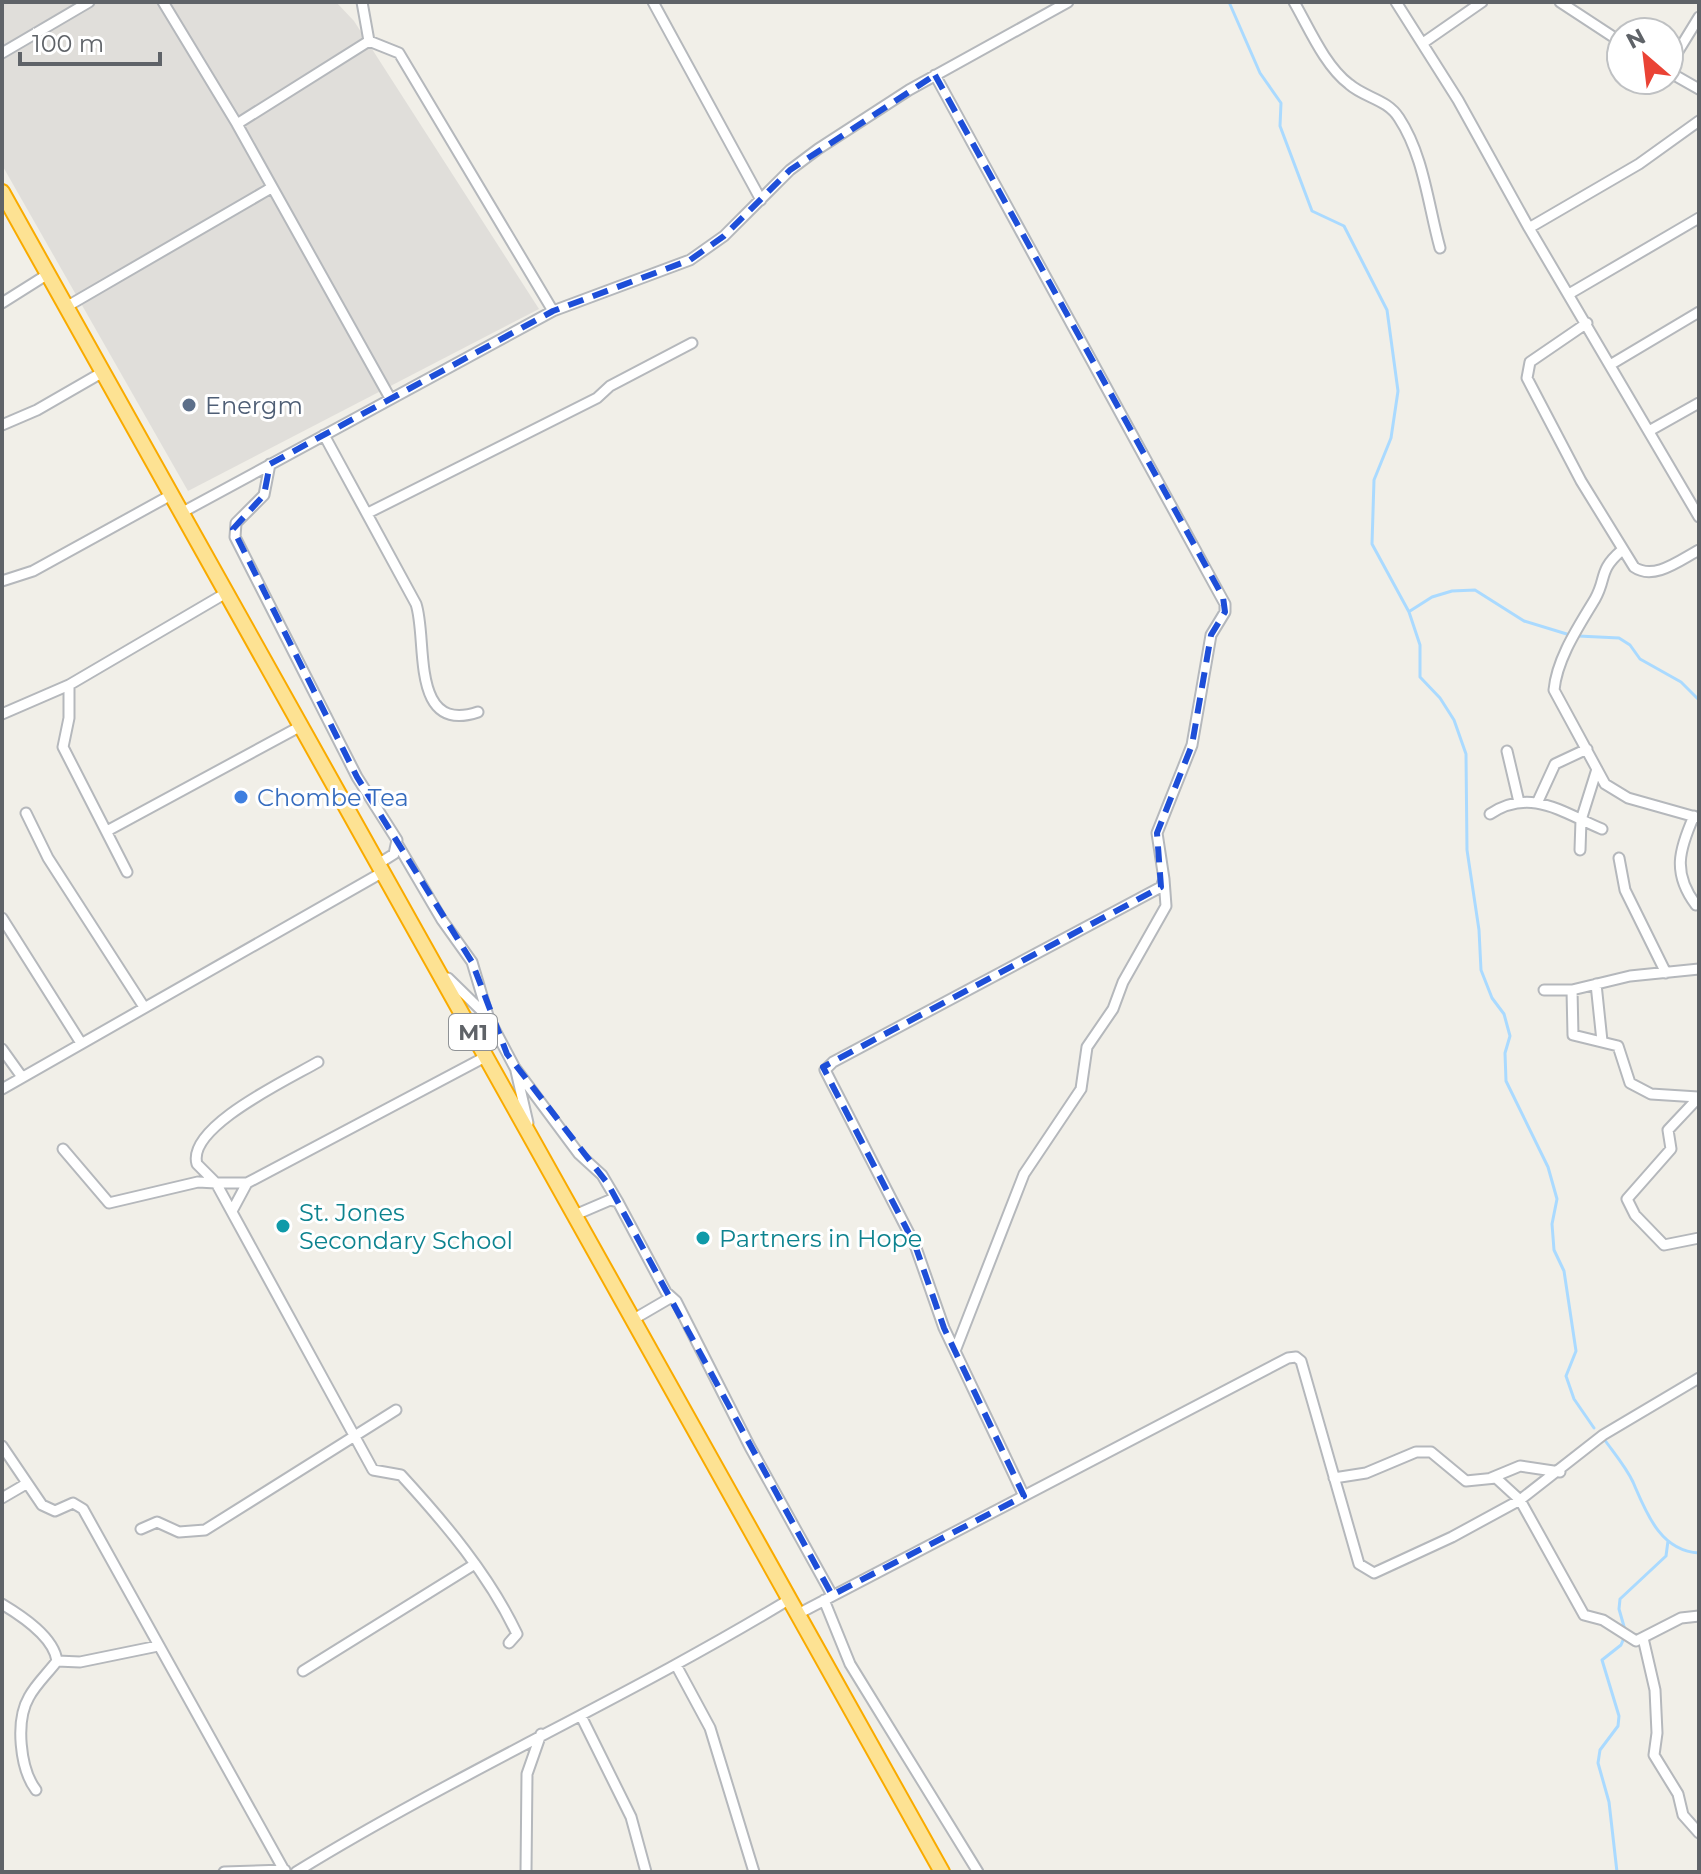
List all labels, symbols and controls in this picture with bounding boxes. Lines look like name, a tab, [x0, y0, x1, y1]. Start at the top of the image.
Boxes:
scale bar	[20, 16, 160, 66]
north arrow	[1605, 16, 1685, 96]
text: N	[1622, 23, 1650, 55]
text: 100 m	[32, 29, 104, 58]
place label: Energm	[205, 391, 303, 420]
marker: Energm	[180, 396, 198, 414]
place label: Chombe Tea	[257, 783, 409, 812]
marker: Chombe Tea	[232, 788, 250, 806]
road number: M1	[449, 1014, 497, 1050]
place label: St. Jones Secondary School	[299, 1198, 513, 1255]
marker: St. Jones Secondary School	[274, 1217, 292, 1235]
place label: Partners in Hope	[719, 1224, 922, 1253]
marker: Partners in Hope	[694, 1229, 712, 1247]

